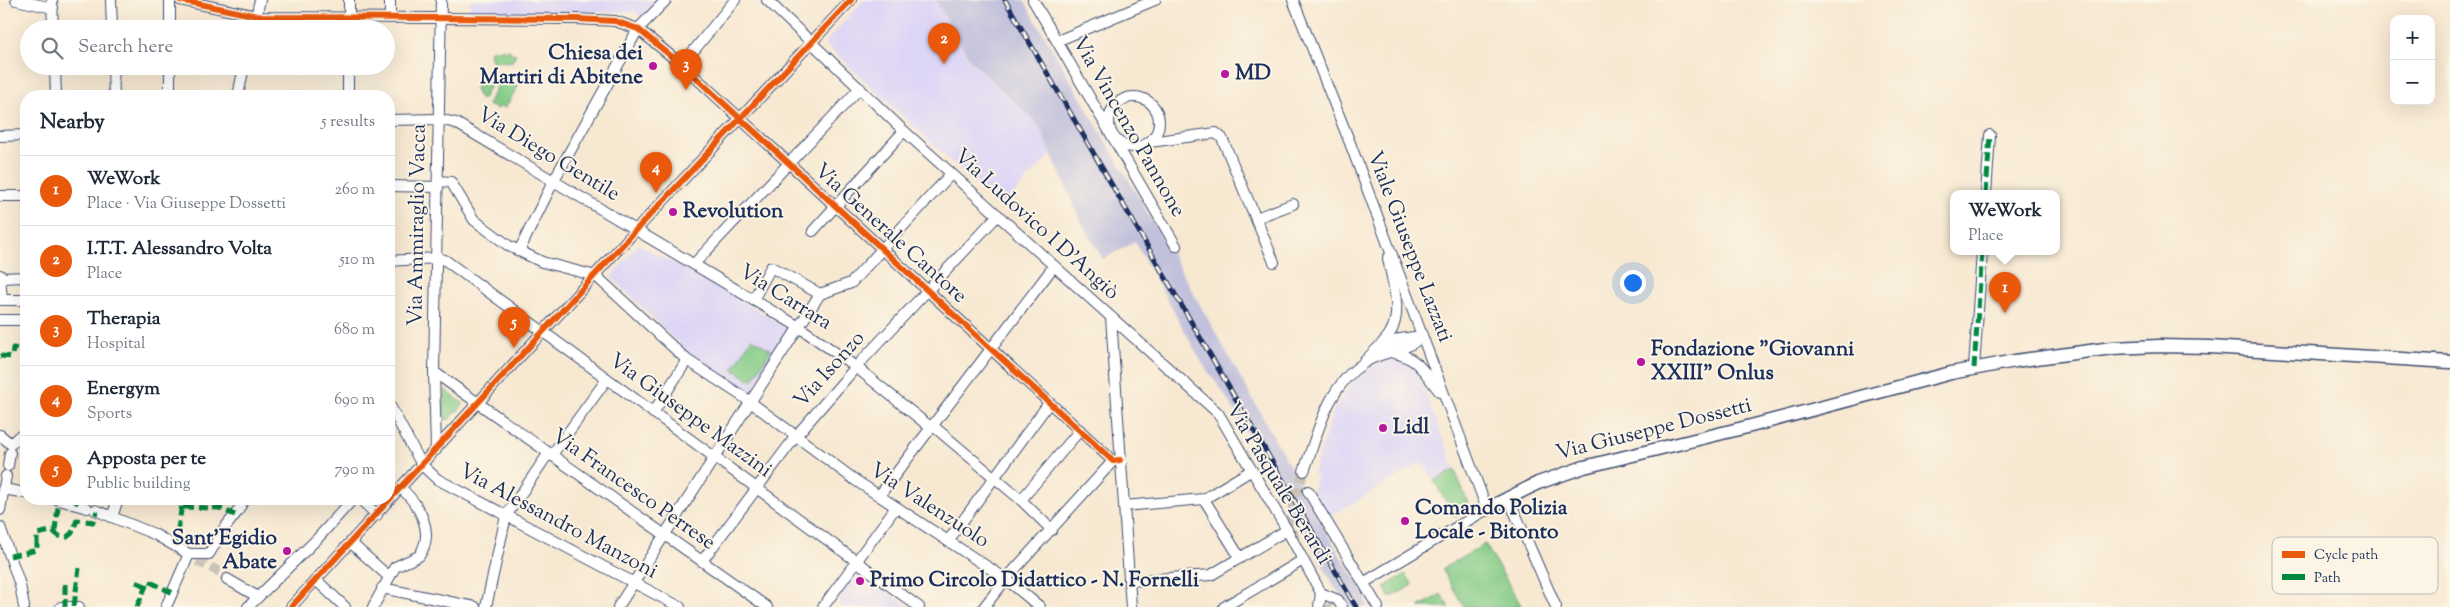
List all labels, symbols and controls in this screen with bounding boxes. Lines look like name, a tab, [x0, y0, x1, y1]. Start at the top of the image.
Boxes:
map controls	[2390, 15, 2435, 105]
button: +	[2390, 15, 2435, 60]
search box	[20, 20, 395, 75]
pin: 2	[928, 23, 960, 64]
street label: Via Vincenzo Pannone	[1064, 31, 1192, 223]
icon: search	[38, 34, 66, 62]
text: Search here	[78, 34, 173, 61]
place label: Chiesa dei Martiri di Abitene	[480, 39, 643, 93]
pin: 3	[670, 49, 702, 90]
place label: MD	[1235, 59, 1271, 89]
marker: Chiesa dei Martiri di Abitene	[647, 60, 659, 72]
button: −	[2390, 60, 2435, 105]
marker: MD	[1219, 68, 1231, 80]
street label: Via Diego Gentile	[471, 100, 625, 210]
text: Nearby	[40, 108, 105, 138]
text: 5 results	[321, 111, 375, 134]
street label: Via Ammiraglio Vacca	[401, 123, 435, 326]
street label: Via Ludovico I D'Angiò	[947, 142, 1125, 308]
street label: Viale Giuseppe Lazzati	[1359, 147, 1459, 347]
pin: 4	[640, 152, 672, 193]
street label: Via Generale Cantore	[807, 157, 973, 311]
text: WeWork	[87, 166, 161, 193]
text: 1	[53, 179, 59, 202]
text: 260 m	[334, 179, 375, 202]
popup	[1950, 190, 2060, 255]
text: Place · Via Giuseppe Dossetti	[87, 193, 286, 216]
place label: Revolution	[683, 197, 784, 227]
text: WeWork	[1968, 198, 2042, 225]
marker: Revolution	[667, 206, 679, 218]
text: Place	[1968, 225, 2004, 248]
text: I.T.T. Alessandro Volta	[87, 236, 272, 263]
text: 2	[52, 249, 60, 272]
text: 510 m	[339, 249, 375, 272]
street label: Via Carrara	[733, 258, 838, 339]
text: Place	[87, 263, 122, 286]
your location	[1620, 270, 1646, 296]
pin: 1	[1989, 272, 2021, 313]
text: Therapia	[87, 306, 161, 333]
pin: 5	[498, 307, 530, 348]
text: 3	[53, 319, 59, 342]
text: 680 m	[334, 319, 375, 342]
street label: Via Isonzo	[787, 325, 873, 415]
text: Hospital	[87, 333, 145, 356]
place label: Fondazione "Giovanni XXIII" Onlus	[1651, 335, 1854, 389]
street label: Via Giuseppe Mazzini	[602, 346, 778, 486]
marker: Fondazione "Giovanni XXIII" Onlus	[1635, 356, 1647, 368]
text: Energym	[87, 376, 160, 403]
text: 4	[52, 389, 60, 412]
text: 690 m	[334, 389, 375, 412]
street label: Via Giuseppe Dossetti	[1553, 391, 1755, 469]
street label: Via Pasquale Berardi	[1218, 397, 1338, 571]
text: Sports	[87, 403, 132, 426]
place label: Lidl	[1393, 413, 1429, 443]
street label: Via Francesco Perrese	[545, 422, 721, 558]
marker: Lidl	[1377, 422, 1389, 434]
text: Apposta per te	[87, 446, 206, 473]
street label: Via Valenzuolo	[863, 456, 995, 556]
street label: Via Alessandro Manzoni	[453, 457, 663, 587]
text: 5	[53, 459, 59, 482]
text: 790 m	[334, 459, 375, 482]
text: Public building	[87, 473, 191, 496]
place label: Comando Polizia Locale - Bitonto	[1415, 494, 1568, 548]
marker: Comando Polizia Locale - Bitonto	[1399, 515, 1411, 527]
place label: Sant'Egidio Abate	[172, 524, 277, 578]
legend	[2272, 537, 2438, 594]
marker: Sant'Egidio Abate	[281, 545, 293, 557]
text: Cycle path	[2314, 546, 2378, 566]
place label: Primo Circolo Didattico - N. Fornelli	[870, 566, 1199, 596]
text: Path	[2314, 569, 2341, 589]
marker: Primo Circolo Didattico - N. Fornelli	[854, 575, 866, 587]

